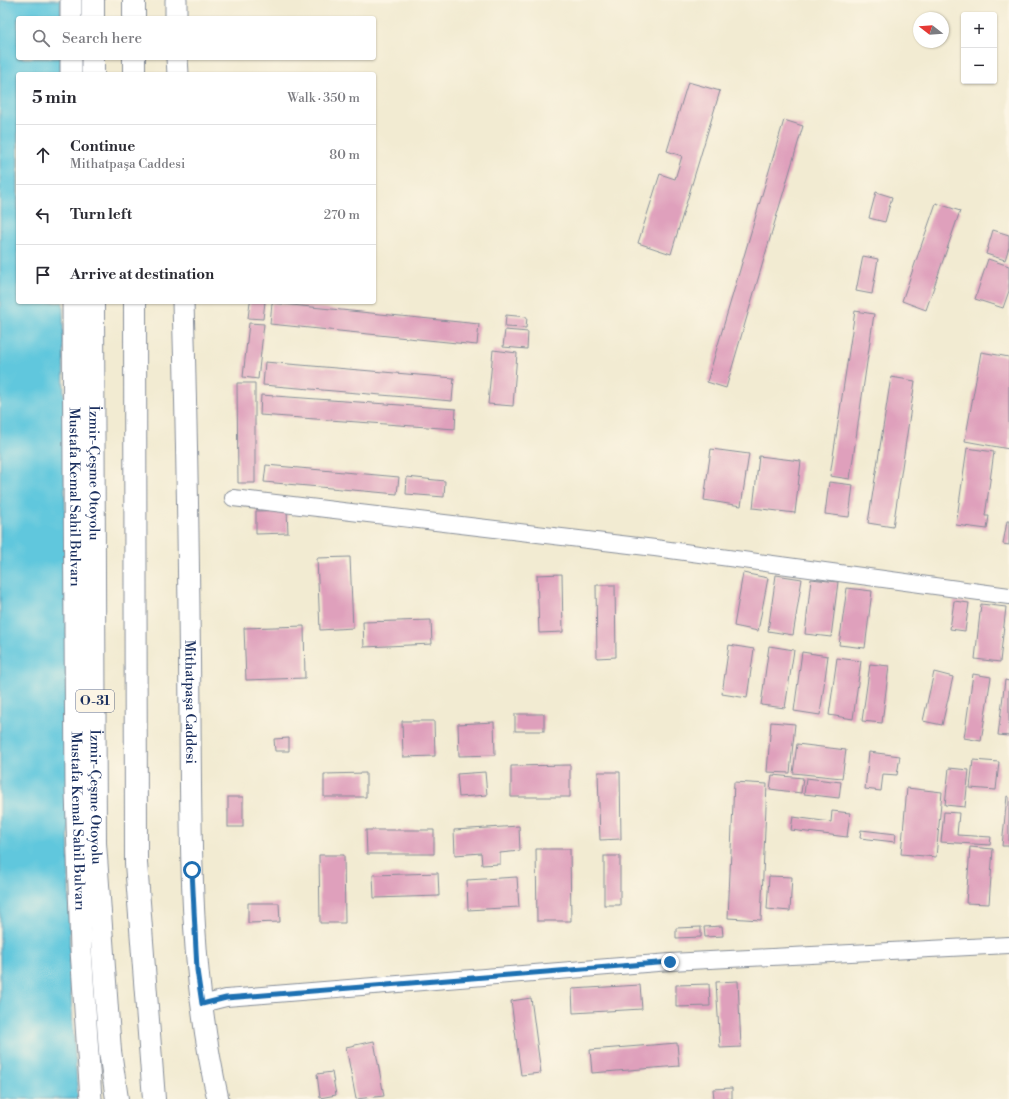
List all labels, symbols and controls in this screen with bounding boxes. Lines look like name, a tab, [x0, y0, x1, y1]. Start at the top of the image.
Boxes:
north arrow	[913, 12, 949, 48]
map controls	[961, 12, 997, 84]
button: +	[961, 12, 997, 48]
search box	[16, 16, 376, 60]
icon: search	[30, 27, 52, 49]
text: Search here	[62, 29, 142, 48]
button: −	[961, 48, 997, 84]
text: 5 min	[32, 87, 77, 109]
text: Walk · 350 m	[287, 90, 360, 106]
text: Continue	[70, 137, 135, 156]
icon: ahead	[32, 144, 54, 166]
text: 80 m	[329, 147, 360, 163]
text: Mithatpaşa Caddesi	[70, 156, 185, 172]
icon: left	[32, 204, 54, 226]
text: Turn left	[70, 205, 132, 224]
text: 270 m	[324, 207, 360, 223]
icon: arrive	[32, 264, 54, 286]
text: Arrive at destination	[70, 265, 214, 284]
street label: İzmir-Çeşme Otoyolu	[84, 405, 104, 541]
street label: Mustafa Kemal Sahil Bulvarı	[65, 407, 84, 587]
street label: Mithatpaşa Caddesi	[180, 640, 199, 764]
road number: O-31	[76, 690, 114, 712]
street label: İzmir-Çeşme Otoyolu	[86, 729, 106, 865]
street label: Mustafa Kemal Sahil Bulvarı	[67, 731, 89, 911]
route start	[183, 861, 201, 879]
route end	[661, 953, 679, 971]

